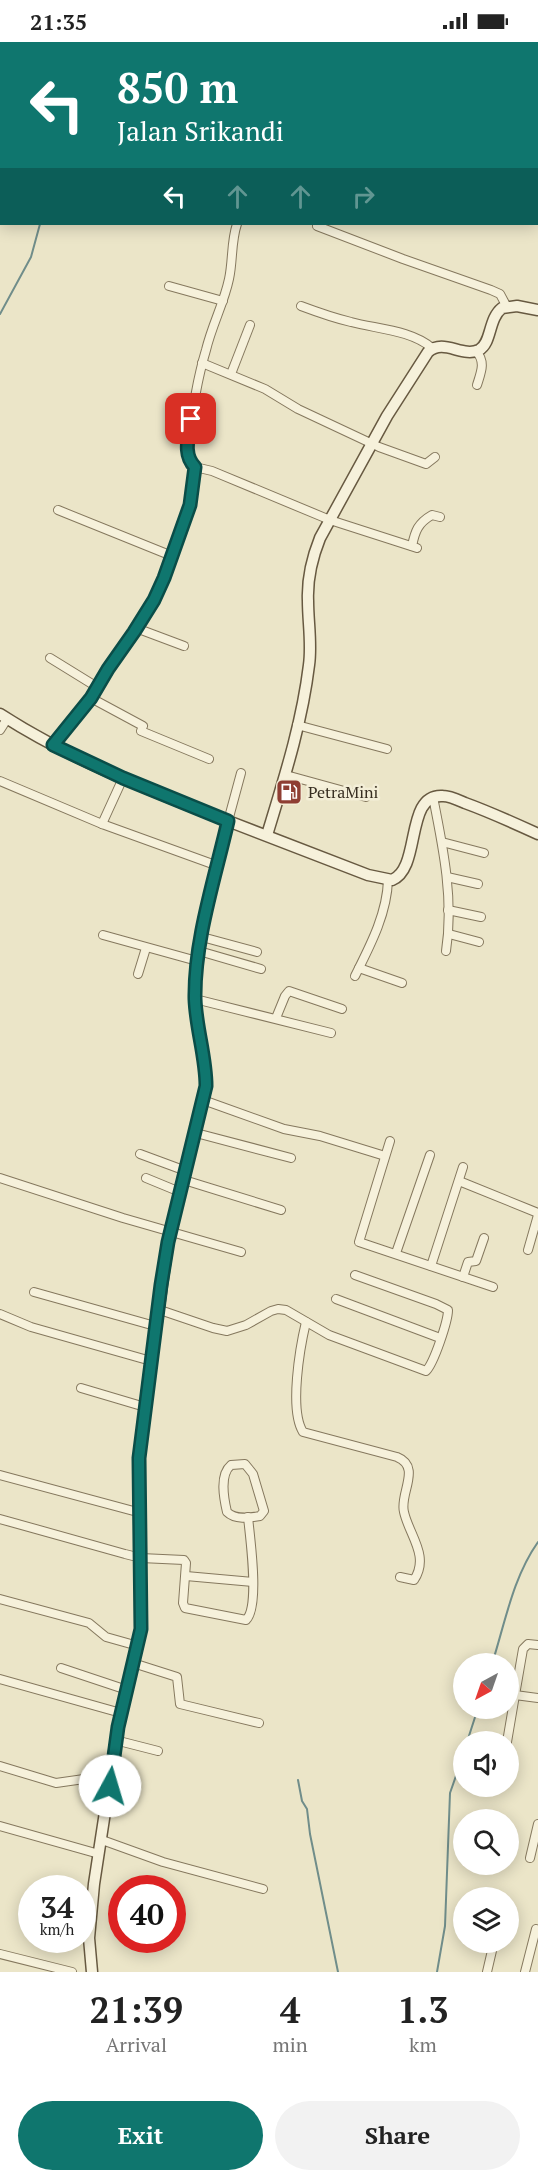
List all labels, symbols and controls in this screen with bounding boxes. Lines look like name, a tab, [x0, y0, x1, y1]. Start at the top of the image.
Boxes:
text: 21:35	[30, 7, 87, 36]
text: 850 m	[117, 59, 238, 115]
icon: left	[18, 66, 96, 144]
text: Jalan Srikandi	[117, 113, 284, 149]
icon: left	[158, 180, 191, 213]
icon: ahead	[221, 180, 254, 213]
icon: ahead	[284, 180, 317, 213]
icon: right	[347, 180, 380, 213]
pin	[165, 393, 216, 444]
icon: arrive	[174, 402, 207, 435]
fuel station icon: PetraMini	[274, 777, 304, 807]
place label: PetraMini	[308, 781, 378, 803]
north arrow	[453, 1653, 519, 1719]
map controls	[453, 1653, 519, 1953]
button: sound	[453, 1731, 519, 1797]
position arrow	[78, 1754, 142, 1818]
button: search	[453, 1809, 519, 1875]
speed limit sign: 40	[108, 1875, 186, 1953]
text: 34	[40, 1887, 74, 1927]
button: layers	[453, 1887, 519, 1953]
text: km/h	[40, 1919, 74, 1939]
text: 21:39	[89, 1986, 183, 2033]
text: 4	[280, 1986, 300, 2033]
text: 1.3	[397, 1986, 449, 2033]
text: Arrival	[106, 2031, 167, 2058]
text: min	[273, 2031, 308, 2058]
text: km	[409, 2031, 437, 2058]
button: Exit	[18, 2101, 263, 2170]
button: Share	[275, 2101, 520, 2170]

